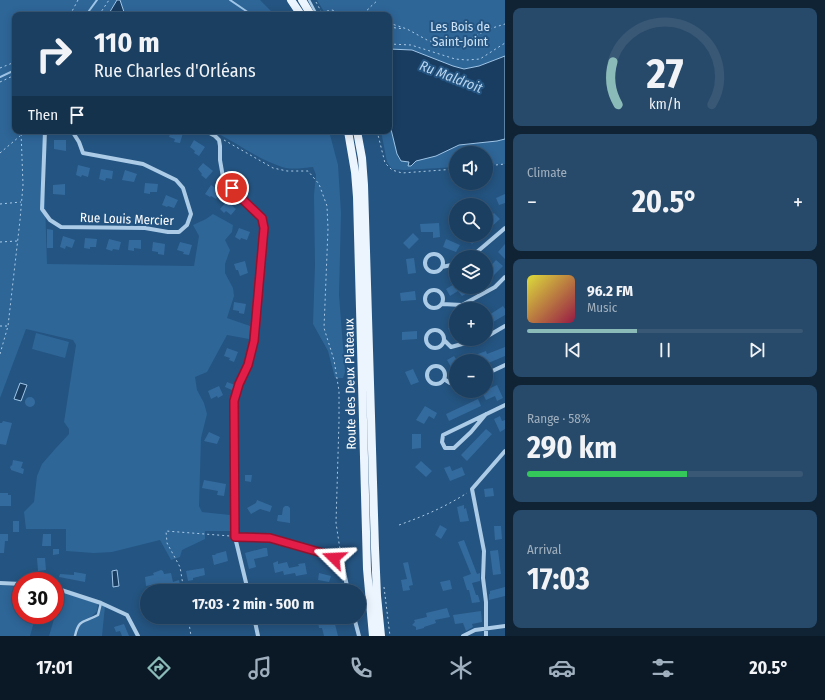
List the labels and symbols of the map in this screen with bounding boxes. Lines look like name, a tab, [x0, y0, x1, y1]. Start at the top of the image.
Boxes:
park label: Les Bois de Saint-Joint	[430, 19, 490, 49]
water label: Ru Maldroit	[417, 57, 485, 97]
pin	[215, 171, 249, 205]
street label: Rue Louis Mercier	[80, 210, 175, 228]
street label: Route des Deux Plateaux	[341, 318, 359, 450]
position arrow	[313, 537, 355, 579]
speed limit sign: 30	[12, 572, 64, 624]

